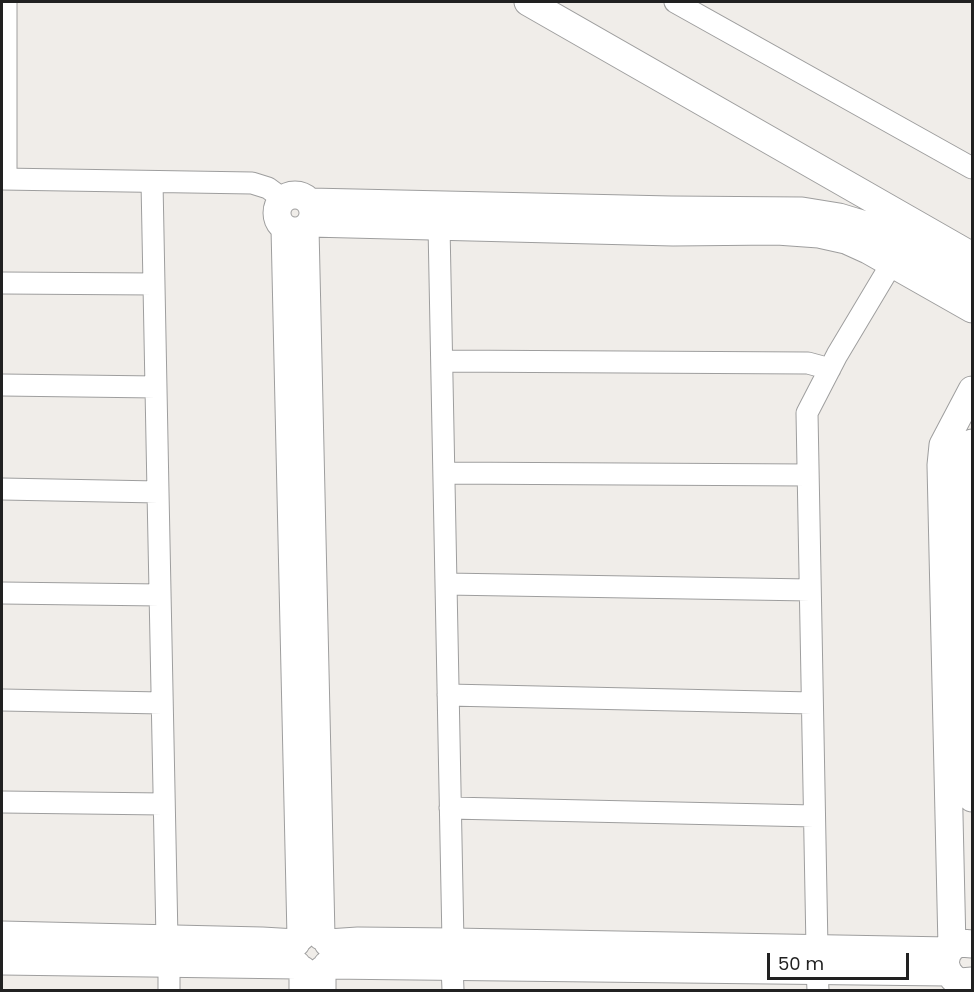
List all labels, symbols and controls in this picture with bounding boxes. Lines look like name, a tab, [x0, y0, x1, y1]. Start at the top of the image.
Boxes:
scale bar	[770, 941, 912, 979]
text: 50 m	[778, 951, 824, 976]

